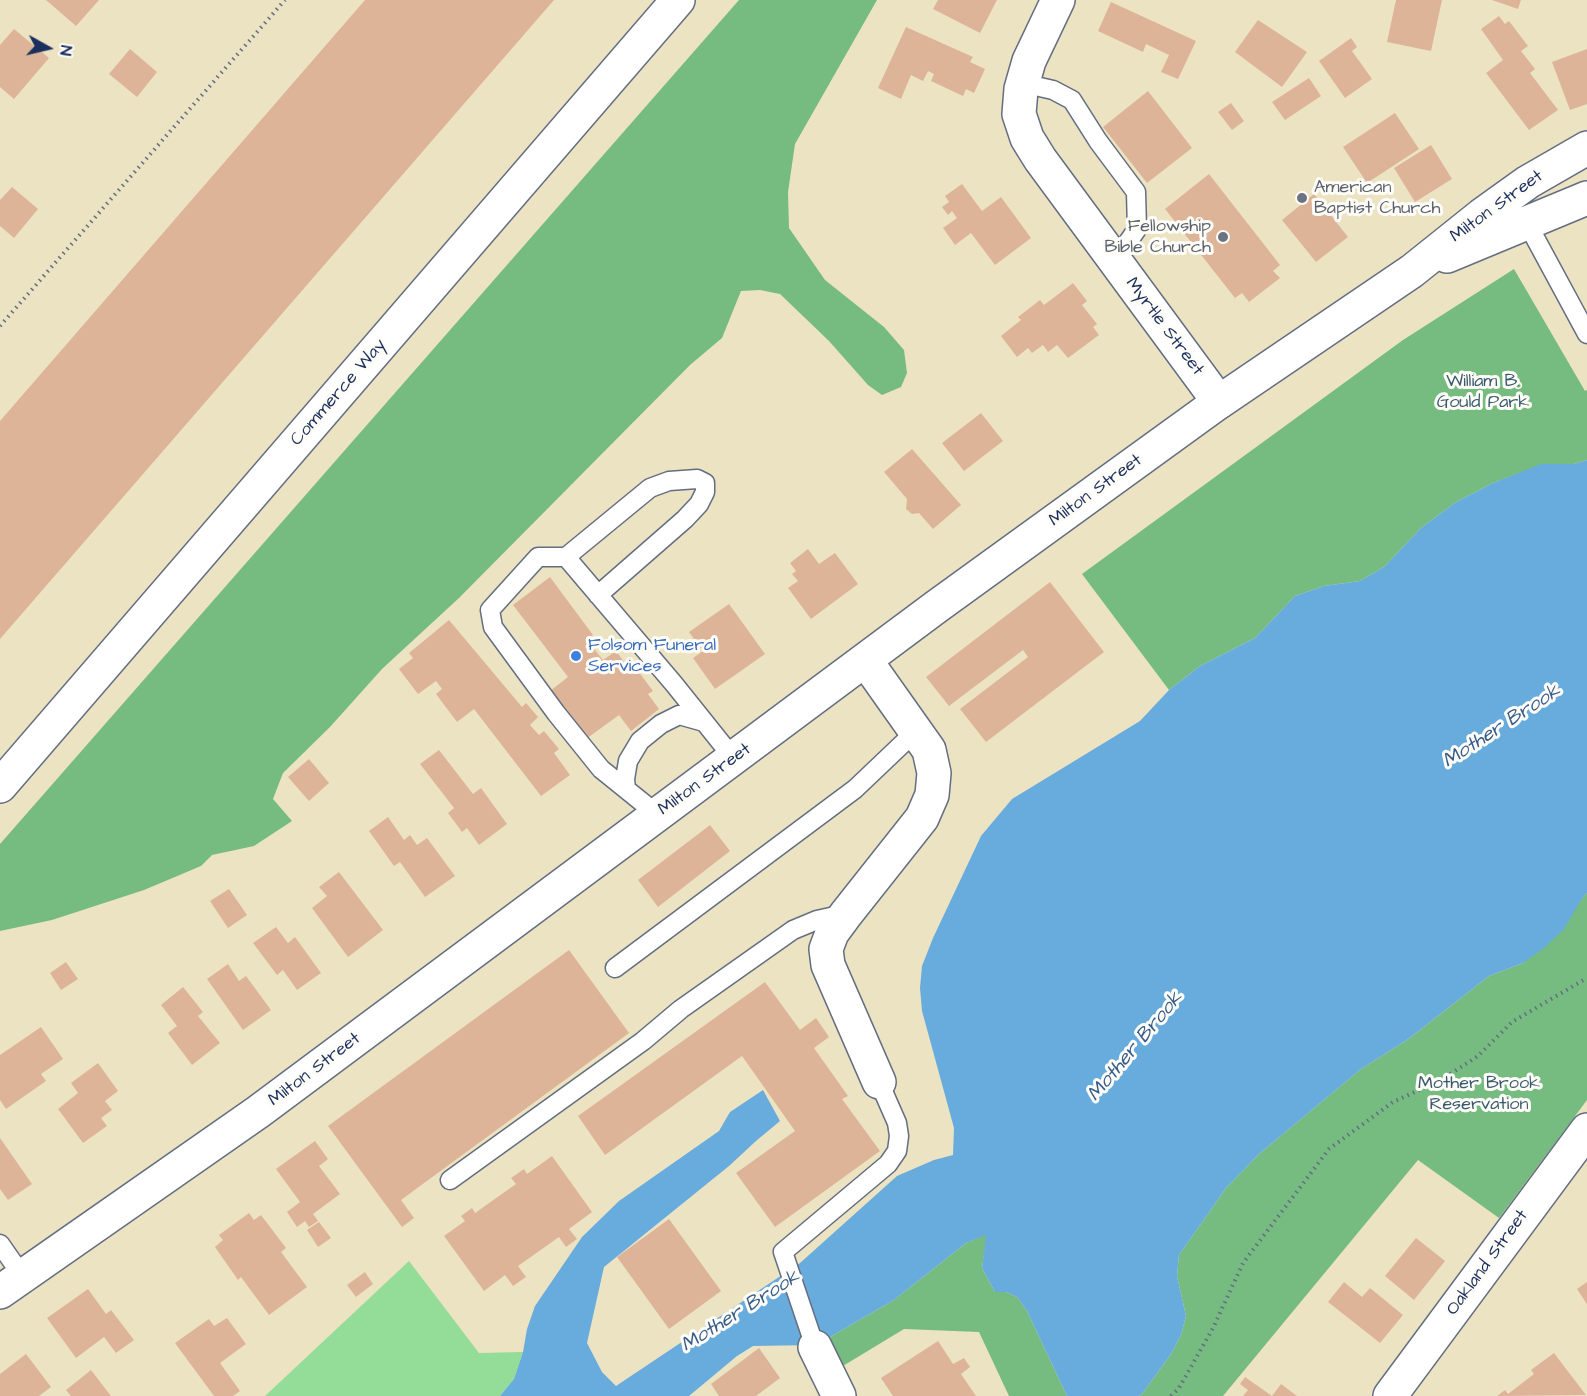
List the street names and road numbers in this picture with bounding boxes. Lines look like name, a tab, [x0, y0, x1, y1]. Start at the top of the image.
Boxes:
street label: Milton Street	[1446, 166, 1548, 248]
street label: Myrtle Street	[1120, 274, 1208, 380]
street label: Commerce Way	[287, 335, 391, 451]
street label: Milton Street	[1045, 450, 1147, 532]
street label: Milton Street	[654, 739, 756, 821]
street label: Milton Street	[265, 1028, 365, 1112]
street label: Oakland Street	[1442, 1206, 1534, 1320]

